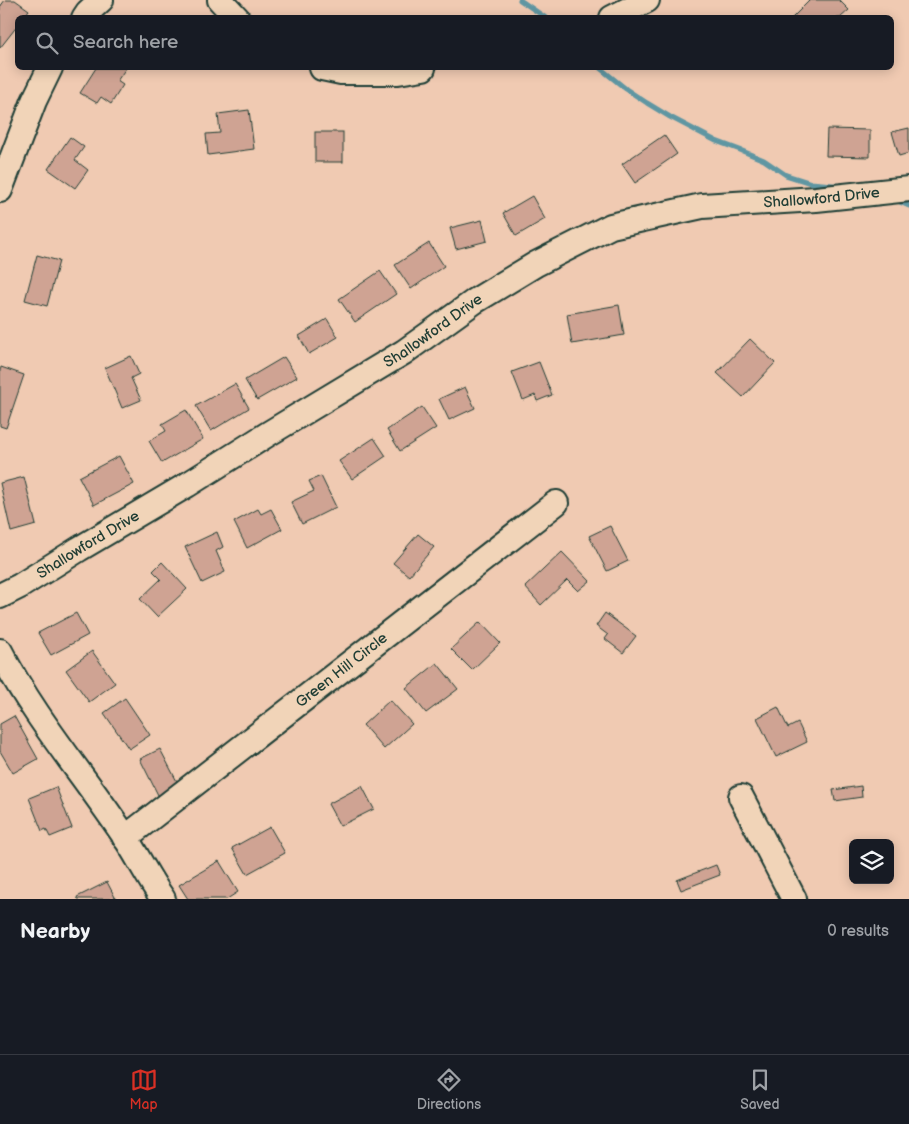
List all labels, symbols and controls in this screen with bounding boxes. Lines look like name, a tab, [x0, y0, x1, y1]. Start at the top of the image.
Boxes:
search box	[15, 15, 894, 70]
icon: search	[33, 29, 61, 57]
text: Search here	[73, 31, 178, 54]
street label: Shallowford Drive	[763, 183, 881, 212]
street label: Shallowford Drive	[380, 289, 486, 372]
street label: Shallowford Drive	[33, 506, 143, 583]
street label: Green Hill Circle	[292, 628, 391, 712]
map controls	[849, 839, 894, 884]
button: layers	[849, 839, 894, 884]
text: Nearby	[20, 919, 90, 944]
text: 0 results	[827, 922, 889, 941]
tab: Map	[130, 1066, 158, 1113]
tab: Directions	[417, 1066, 481, 1113]
tab: Saved	[740, 1066, 779, 1113]

